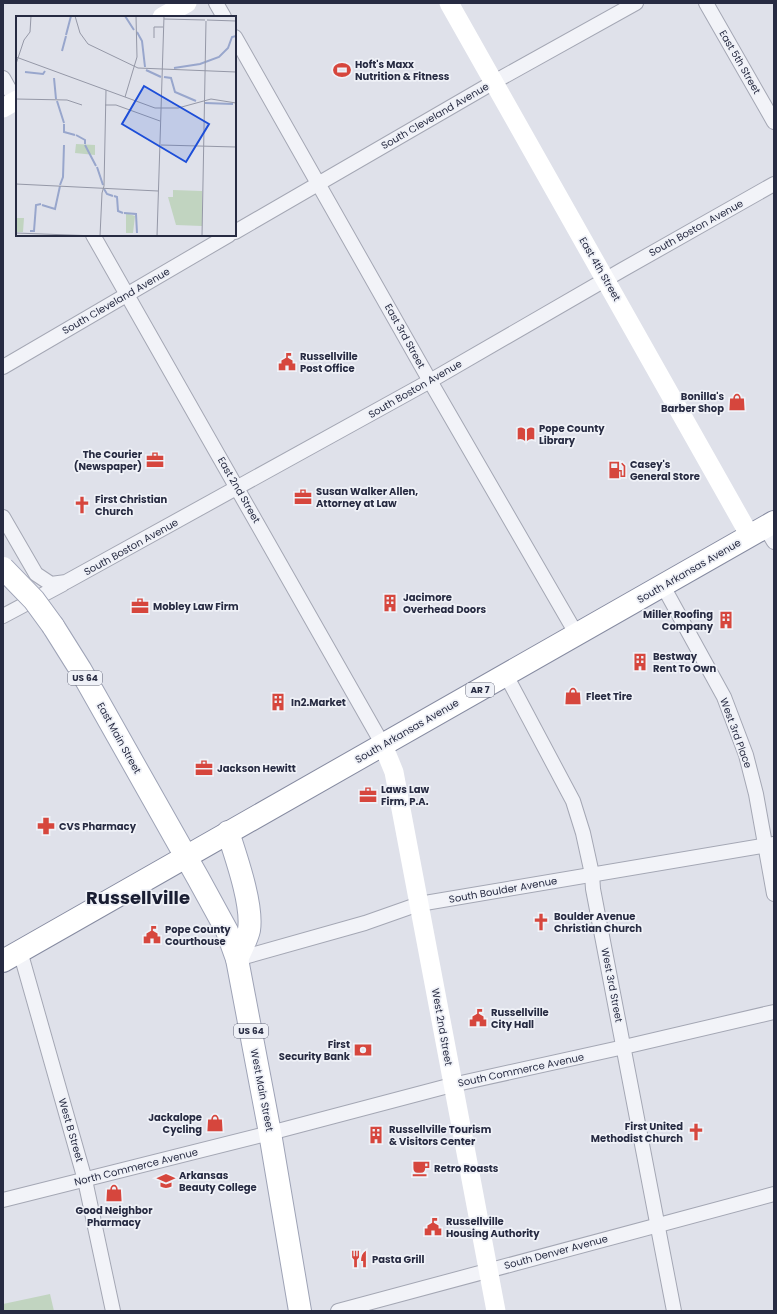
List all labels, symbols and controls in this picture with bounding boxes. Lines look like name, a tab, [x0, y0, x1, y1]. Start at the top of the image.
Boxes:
inset map	[16, 16, 236, 236]
street label: East 5th Street	[716, 27, 765, 97]
place label: Hoft's Maxx Nutrition & Fitness	[355, 57, 450, 84]
sports icon: Hoft's Maxx Nutrition & Fitness	[332, 60, 352, 80]
street label: South Cleveland Avenue	[378, 79, 492, 153]
street label: South Boston Avenue	[646, 196, 746, 260]
street label: East 4th Street	[576, 234, 625, 304]
street label: South Cleveland Avenue	[59, 264, 173, 338]
street label: East 3rd Street	[381, 301, 429, 371]
place label: Russellville Post Office	[300, 349, 358, 376]
public building icon: Russellville Post Office	[277, 352, 297, 372]
street label: South Boston Avenue	[365, 356, 465, 422]
place label: Bonilla's Barber Shop	[661, 389, 724, 416]
shop icon: Bonilla's Barber Shop	[727, 392, 747, 412]
place label: Pope County Library	[539, 421, 605, 448]
library icon: Pope County Library	[516, 424, 536, 444]
place label: The Courier (Newspaper)	[74, 447, 143, 474]
office icon: The Courier (Newspaper)	[145, 450, 165, 470]
street label: East 2nd Street	[214, 454, 264, 526]
place label: Casey's General Store	[630, 457, 700, 484]
fuel station icon: Casey's General Store	[607, 460, 627, 480]
place label: Susan Walker Allen, Attorney at Law	[316, 484, 418, 511]
office icon: Susan Walker Allen, Attorney at Law	[293, 487, 313, 507]
place label: First Christian Church	[95, 492, 167, 519]
church icon: First Christian Church	[72, 495, 92, 515]
street label: South Boston Avenue	[81, 515, 181, 579]
street label: South Arkansas Avenue	[634, 535, 744, 607]
place label: Jacimore Overhead Doors	[403, 590, 486, 617]
building icon: Jacimore Overhead Doors	[380, 593, 400, 613]
office icon: Mobley Law Firm	[130, 596, 150, 616]
place label: Mobley Law Firm	[153, 599, 239, 614]
place label: Miller Roofing Company	[643, 607, 714, 634]
building icon: Miller Roofing Company	[716, 610, 736, 630]
place label: Bestway Rent To Own	[653, 649, 717, 676]
building icon: Bestway Rent To Own	[630, 652, 650, 672]
road number: US 64	[68, 671, 102, 685]
road number: AR 7	[466, 683, 494, 697]
shop icon: Fleet Tire	[563, 686, 583, 706]
place label: Fleet Tire	[586, 689, 632, 704]
building icon: In2.Market	[268, 692, 288, 712]
place label: In2.Market	[291, 695, 346, 710]
street label: South Arkansas Avenue	[352, 695, 462, 767]
street label: West 3rd Place	[716, 696, 756, 770]
street label: East Main Street	[93, 700, 145, 777]
office icon: Jackson Hewitt	[194, 758, 214, 778]
place label: Jackson Hewitt	[217, 761, 296, 776]
place label: Laws Law Firm, P.A.	[381, 782, 429, 809]
office icon: Laws Law Firm, P.A.	[358, 785, 378, 805]
pharmacy icon: CVS Pharmacy	[36, 816, 56, 836]
place label: CVS Pharmacy	[59, 819, 137, 834]
street label: South Boulder Avenue	[448, 873, 558, 907]
district label: Russellville	[86, 885, 190, 910]
place label: Boulder Avenue Christian Church	[554, 909, 642, 936]
church icon: Boulder Avenue Christian Church	[531, 912, 551, 932]
place label: Pope County Courthouse	[165, 922, 231, 949]
public building icon: Pope County Courthouse	[142, 925, 162, 945]
street label: West 3rd Street	[597, 946, 627, 1024]
street label: West 2nd Street	[428, 987, 456, 1067]
place label: Russellville City Hall	[491, 1005, 549, 1032]
public building icon: Russellville City Hall	[468, 1008, 488, 1028]
road number: US 64	[234, 1024, 268, 1038]
place label: First Security Bank	[279, 1037, 351, 1064]
bank icon: First Security Bank	[353, 1040, 373, 1060]
street label: West Main Street	[247, 1048, 277, 1133]
street label: South Commerce Avenue	[457, 1049, 585, 1091]
street label: West B Street	[55, 1096, 87, 1164]
place label: Jackalope Cycling	[148, 1110, 202, 1137]
shop icon: Jackalope Cycling	[205, 1113, 225, 1133]
place label: First United Methodist Church	[591, 1119, 683, 1146]
place label: Russellville Tourism & Visitors Center	[389, 1122, 492, 1149]
church icon: First United Methodist Church	[686, 1122, 706, 1142]
building icon: Russellville Tourism & Visitors Center	[366, 1125, 386, 1145]
street label: North Commerce Avenue	[73, 1144, 199, 1190]
cafe icon: Retro Roasts	[411, 1158, 431, 1178]
place label: Retro Roasts	[434, 1161, 499, 1176]
place label: Arkansas Beauty College	[179, 1168, 257, 1195]
school or university icon: Arkansas Beauty College	[156, 1171, 176, 1191]
shop icon: Good Neighbor Pharmacy	[104, 1183, 124, 1203]
place label: Good Neighbor Pharmacy	[76, 1203, 153, 1230]
place label: Russellville Housing Authority	[446, 1214, 540, 1241]
public building icon: Russellville Housing Authority	[423, 1217, 443, 1237]
street label: South Denver Avenue	[502, 1231, 610, 1273]
restaurant icon: Pasta Grill	[349, 1249, 369, 1269]
place label: Pasta Grill	[372, 1252, 424, 1267]

